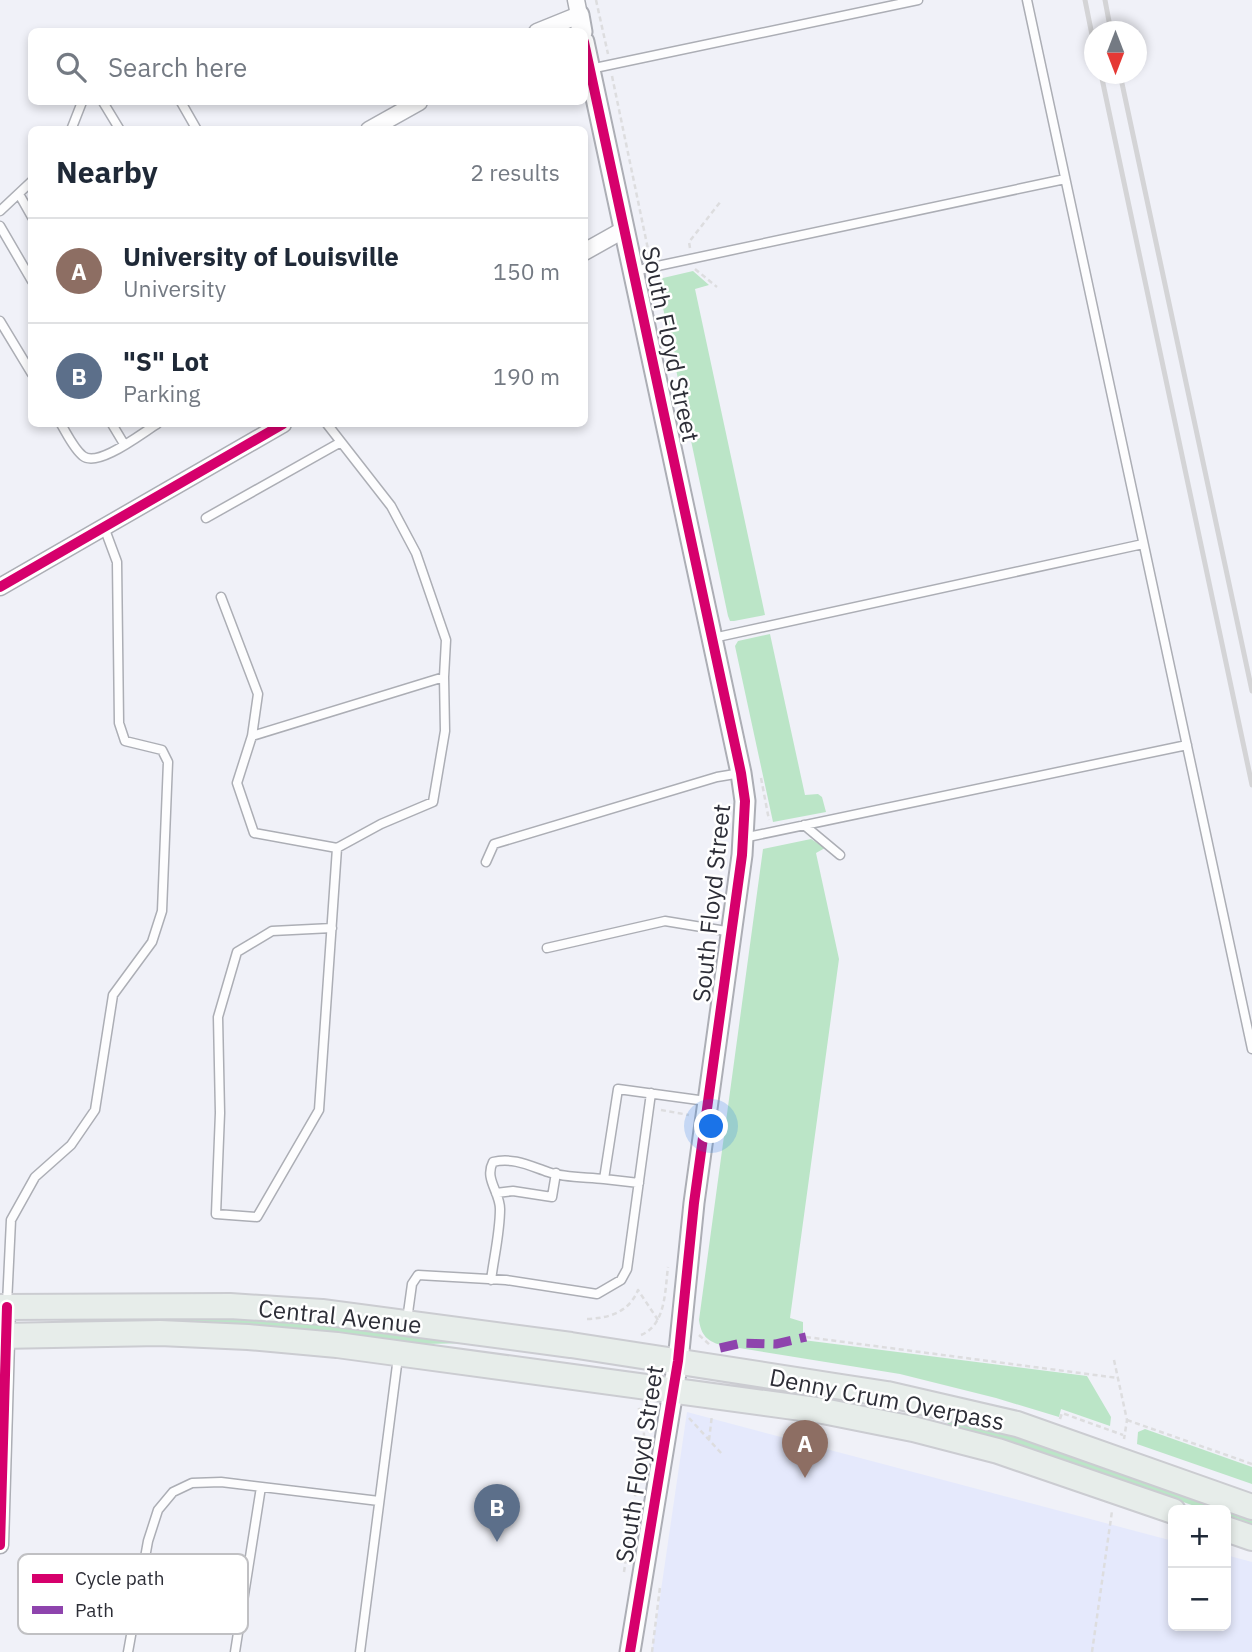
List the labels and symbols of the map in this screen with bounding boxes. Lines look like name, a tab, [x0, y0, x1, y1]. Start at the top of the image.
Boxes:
north arrow	[1084, 21, 1147, 84]
street label: South Floyd Street	[635, 243, 707, 445]
street label: South Floyd Street	[685, 802, 737, 1004]
your location	[694, 1109, 728, 1143]
street label: Central Avenue	[257, 1292, 423, 1340]
street label: Denny Crum Overpass	[767, 1361, 1007, 1437]
street label: South Floyd Street	[608, 1363, 670, 1565]
pin: A	[782, 1420, 828, 1478]
pin: B	[474, 1484, 520, 1542]
legend	[18, 1554, 248, 1634]
text: Cycle path	[75, 1566, 164, 1590]
text: Path	[75, 1598, 114, 1622]

